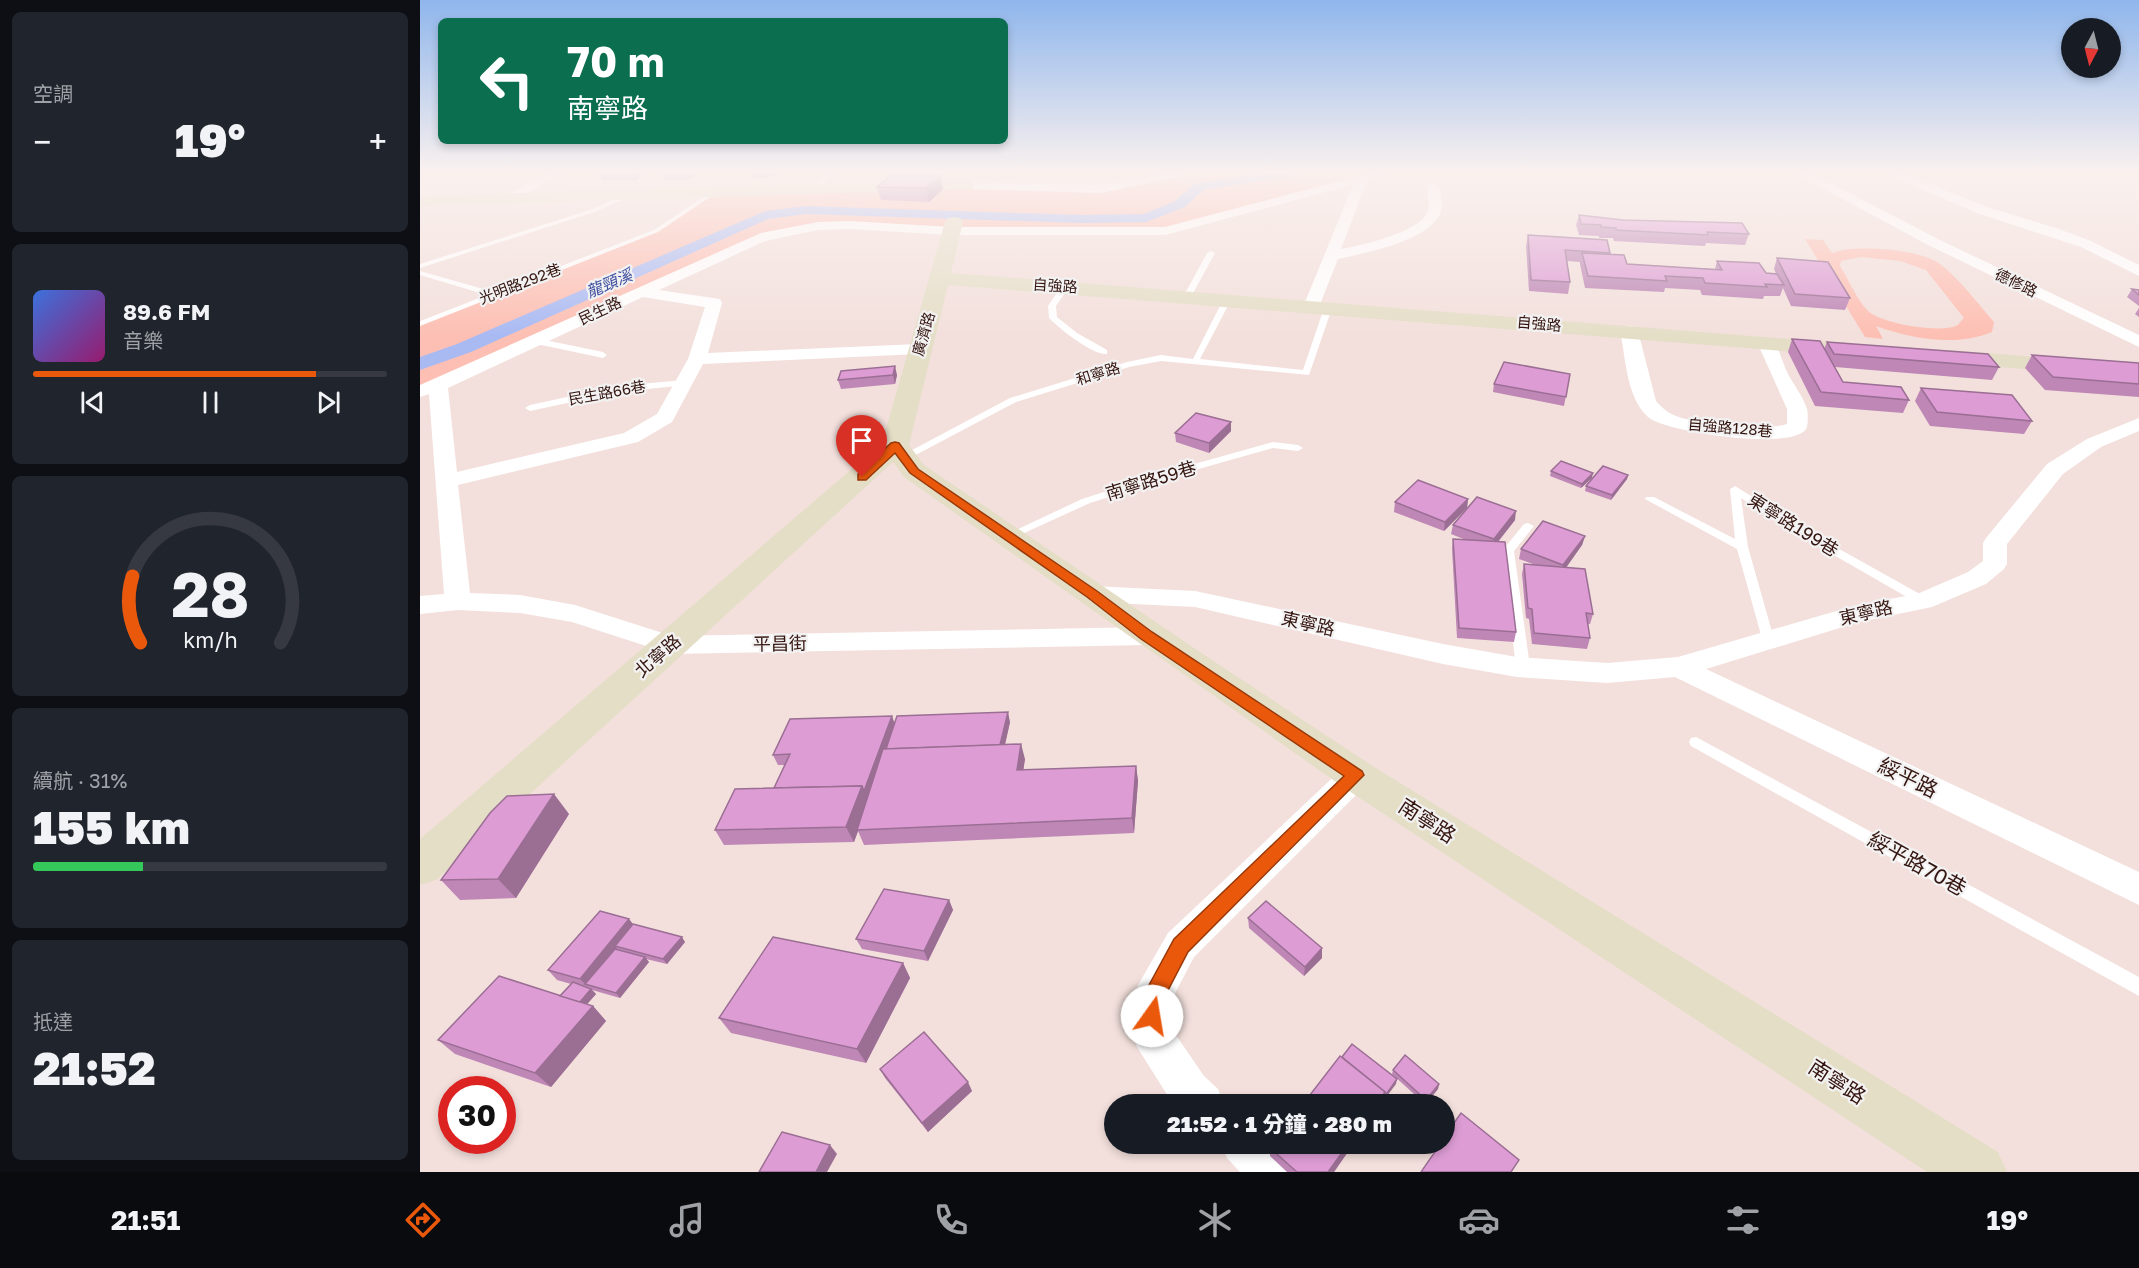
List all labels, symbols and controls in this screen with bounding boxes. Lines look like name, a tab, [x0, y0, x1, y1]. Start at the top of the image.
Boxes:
north arrow	[2061, 18, 2121, 78]
map controls	[2061, 18, 2121, 78]
text: 70 m	[567, 36, 664, 86]
icon: left	[468, 42, 546, 120]
text: 空調	[33, 81, 73, 105]
text: 南寧路	[567, 92, 648, 124]
text: 19°	[175, 113, 245, 167]
text: −	[33, 122, 51, 161]
text: +	[369, 122, 387, 161]
street label: 光明路292巷	[476, 259, 563, 307]
water label: 龍頸溪	[583, 264, 637, 302]
street label: 德修路	[1992, 264, 2041, 300]
street label: 自強路	[1032, 274, 1078, 296]
street label: 民生路	[575, 292, 624, 328]
text: 89.6 FM	[123, 298, 210, 325]
street label: 廣濟路	[908, 310, 938, 358]
street label: 自強路	[1516, 312, 1562, 334]
text: 音樂	[123, 328, 163, 352]
street label: 和寧路	[1074, 358, 1122, 388]
street label: 民生路66巷	[567, 376, 647, 408]
icon: previous	[76, 386, 109, 419]
icon: pause	[194, 386, 227, 419]
icon: next	[312, 386, 345, 419]
street label: 自強路128巷	[1687, 414, 1773, 440]
pin	[836, 415, 887, 477]
icon: arrive	[845, 424, 878, 457]
street label: 南寧路59巷	[1103, 456, 1199, 504]
street label: 東寧路199巷	[1744, 488, 1843, 561]
text: 28	[171, 556, 249, 631]
street label: 東寧路	[1837, 595, 1895, 629]
street label: 東寧路	[1279, 606, 1337, 640]
text: km/h	[183, 627, 237, 653]
street label: 北寧路	[630, 629, 685, 681]
street label: 平昌街	[753, 632, 807, 654]
street label: 綏平路	[1874, 752, 1942, 803]
text: 續航 · 31%	[33, 768, 127, 792]
street label: 南寧路	[1394, 792, 1461, 848]
text: 155 km	[33, 800, 190, 854]
street label: 綏平路70巷	[1864, 826, 1971, 901]
position arrow	[1120, 984, 1184, 1048]
text: 抵達	[33, 1009, 73, 1033]
text: 21:52	[33, 1041, 156, 1095]
street label: 南寧路	[1804, 1053, 1871, 1109]
speed limit sign: 30	[438, 1076, 516, 1154]
text: 21:52 · 1 分鐘 · 280 m	[1167, 1110, 1392, 1137]
icon: directions	[402, 1199, 444, 1241]
icon: music	[666, 1199, 708, 1241]
icon: phone	[930, 1199, 972, 1241]
icon: climate	[1194, 1199, 1236, 1241]
icon: car	[1458, 1199, 1500, 1241]
icon: filters	[1722, 1199, 1764, 1241]
text: 21:51	[111, 1204, 180, 1236]
text: 19°	[1986, 1204, 2028, 1236]

